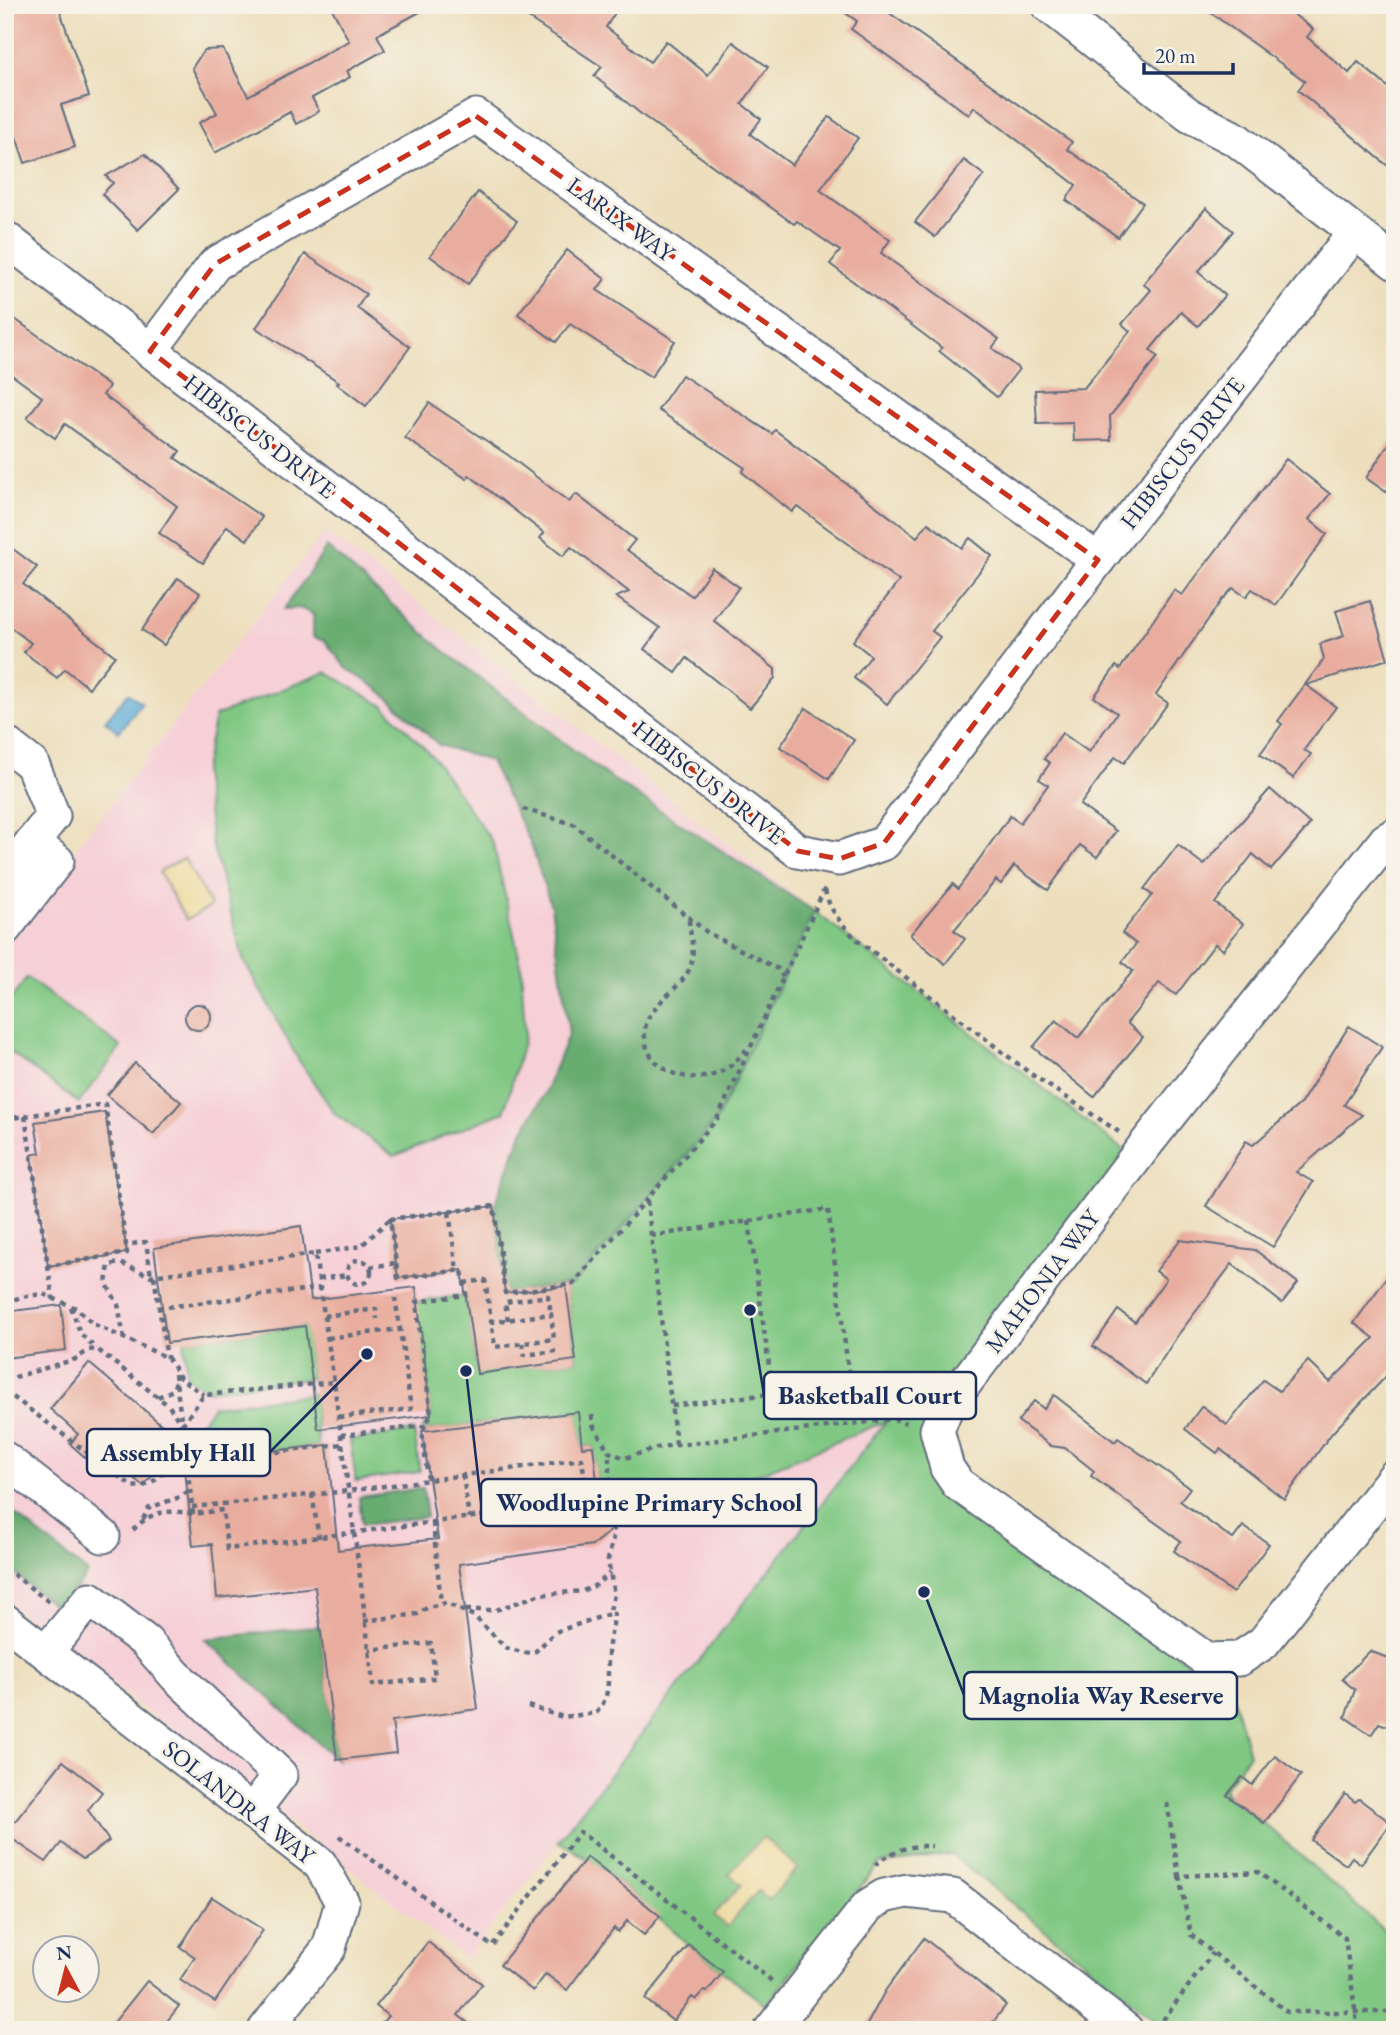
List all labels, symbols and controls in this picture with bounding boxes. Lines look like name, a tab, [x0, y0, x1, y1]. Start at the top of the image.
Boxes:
scale bar	[1144, 32, 1234, 76]
text: 20 m	[1155, 42, 1196, 69]
street label: LARIX WAY	[561, 170, 682, 269]
street label: HIBISCUS DRIVE	[178, 367, 342, 505]
street label: HIBISCUS DRIVE	[1113, 371, 1251, 535]
street label: HIBISCUS DRIVE	[627, 713, 791, 851]
street label: MAHONIA WAY	[978, 1202, 1107, 1359]
callout: Basketball Court	[764, 1372, 976, 1419]
text: Basketball Court	[778, 1378, 962, 1412]
callout: Assembly Hall	[87, 1429, 270, 1476]
text: Assembly Hall	[99, 1435, 256, 1469]
callout: Woodlupine Primary School	[481, 1479, 816, 1526]
text: Woodlupine Primary School	[496, 1485, 802, 1519]
callout: Magnolia Way Reserve	[964, 1672, 1237, 1719]
text: Magnolia Way Reserve	[978, 1678, 1224, 1712]
street label: SOLANDRA WAY	[157, 1733, 322, 1872]
north arrow	[32, 1934, 102, 2004]
text: N	[55, 1939, 74, 1966]

